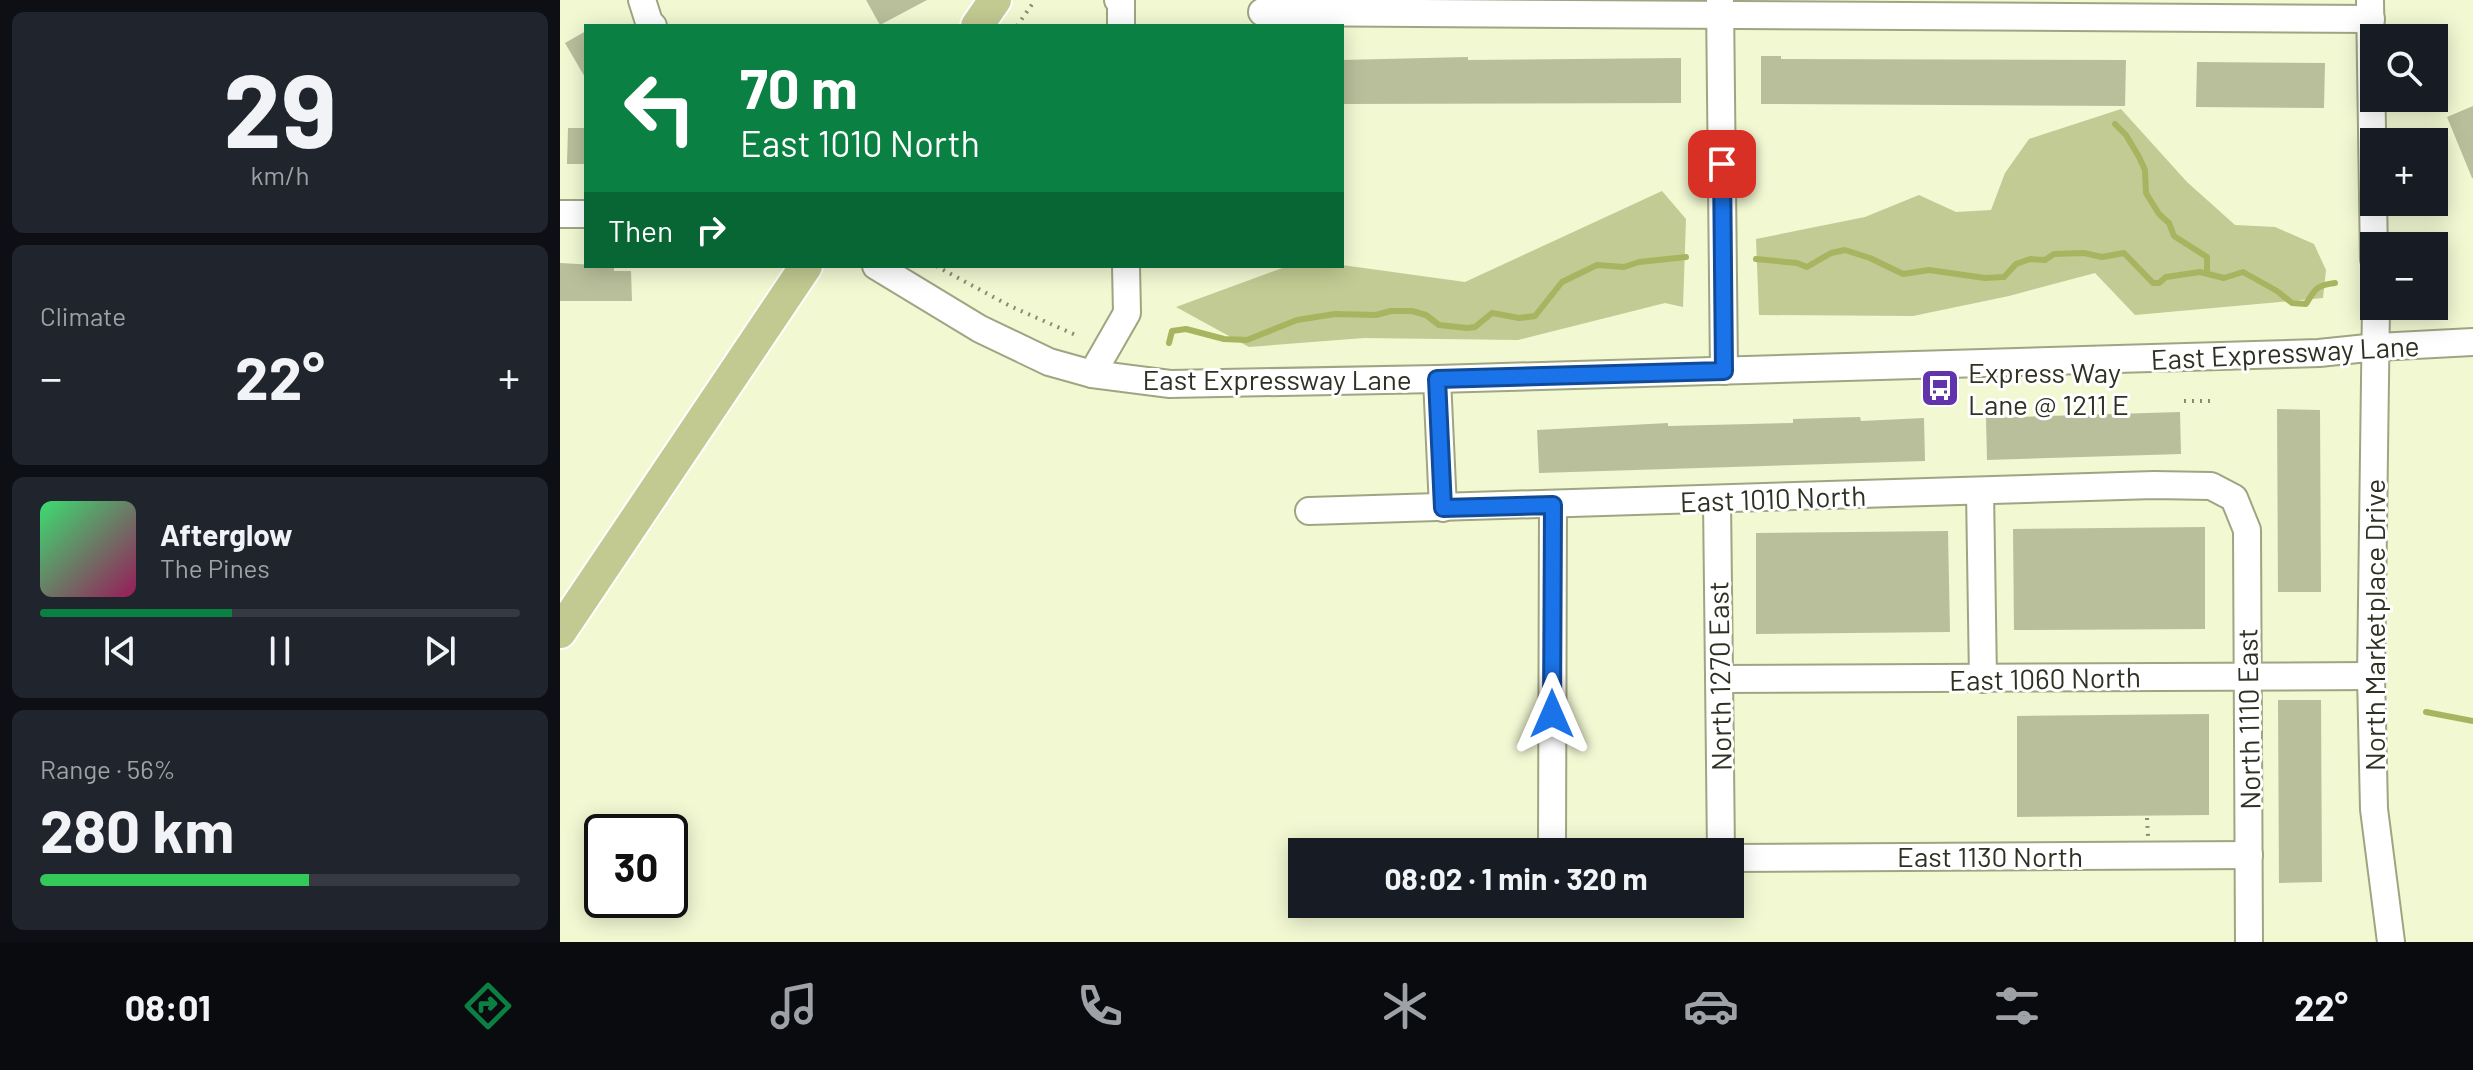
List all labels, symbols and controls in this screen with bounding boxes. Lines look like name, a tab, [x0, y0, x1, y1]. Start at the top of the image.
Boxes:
map controls	[2360, 24, 2448, 320]
button: search	[2360, 24, 2448, 112]
text: 29	[223, 44, 337, 169]
text: 70 m	[740, 53, 858, 120]
icon: left	[608, 56, 712, 160]
text: East 1010 North	[740, 121, 980, 164]
button: +	[2360, 128, 2448, 216]
pin	[1688, 130, 1756, 198]
icon: arrive	[1700, 142, 1744, 186]
text: km/h	[251, 159, 309, 190]
icon: right	[689, 208, 733, 252]
text: Then	[608, 212, 673, 248]
button: −	[2360, 232, 2448, 320]
text: Climate	[40, 300, 126, 331]
street label: East Expressway Lane	[2150, 328, 2420, 376]
text: 22°	[235, 340, 325, 412]
text: −	[40, 350, 62, 403]
text: +	[498, 350, 520, 403]
place label: Express Way Lane @ 1211 E	[1968, 355, 2129, 421]
street label: East Expressway Lane	[1142, 362, 1412, 396]
bus stop icon: Express Way Lane @ 1211 E	[1919, 367, 1961, 409]
street label: East 1010 North	[1679, 478, 1867, 518]
street label: North Marketplace Drive	[2357, 479, 2391, 771]
text: Afterglow	[160, 516, 293, 552]
text: The Pines	[160, 552, 270, 583]
street label: North 1270 East	[1700, 581, 1738, 771]
street label: North 1110 East	[2229, 628, 2267, 810]
icon: previous	[98, 629, 142, 673]
icon: pause	[258, 629, 302, 673]
icon: next	[418, 629, 462, 673]
street label: East 1060 North	[1949, 659, 2141, 697]
position arrow	[1510, 672, 1594, 756]
text: Range · 56%	[40, 753, 176, 784]
text: 280 km	[40, 793, 234, 865]
speed limit sign: 30	[584, 814, 688, 918]
street label: East 1130 North	[1897, 839, 2083, 873]
text: 08:02 · 1 min · 320 m	[1384, 860, 1648, 896]
icon: directions	[460, 978, 516, 1034]
icon: music	[766, 978, 822, 1034]
icon: phone	[1072, 978, 1128, 1034]
icon: climate	[1377, 978, 1433, 1034]
icon: car	[1683, 978, 1739, 1034]
icon: filters	[1989, 978, 2045, 1034]
text: 08:01	[125, 985, 211, 1028]
text: 22°	[2294, 985, 2348, 1028]

